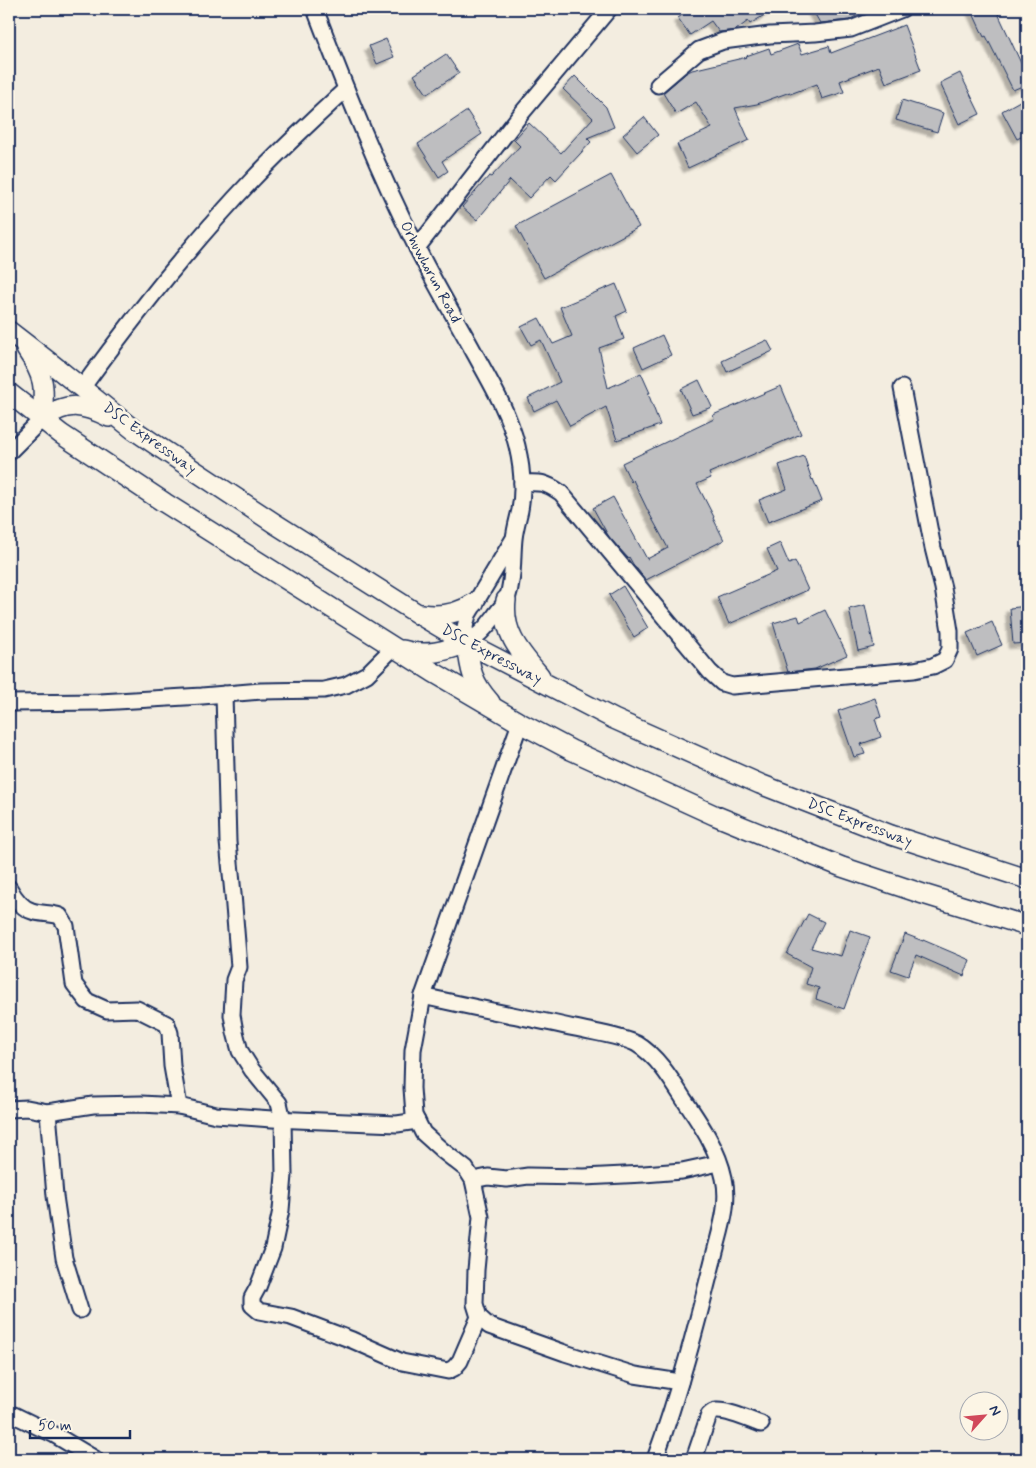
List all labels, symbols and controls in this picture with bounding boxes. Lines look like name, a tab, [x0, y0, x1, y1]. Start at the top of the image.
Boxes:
street label: Orhuwhorun Road	[395, 218, 465, 327]
street label: DSC Expressway	[99, 398, 200, 479]
street label: DSC Expressway	[438, 620, 545, 690]
street label: DSC Expressway	[804, 794, 915, 852]
north arrow	[958, 1390, 1008, 1440]
text: N	[985, 1402, 1005, 1419]
scale bar	[30, 1408, 130, 1440]
text: 50 m	[38, 1416, 72, 1436]

